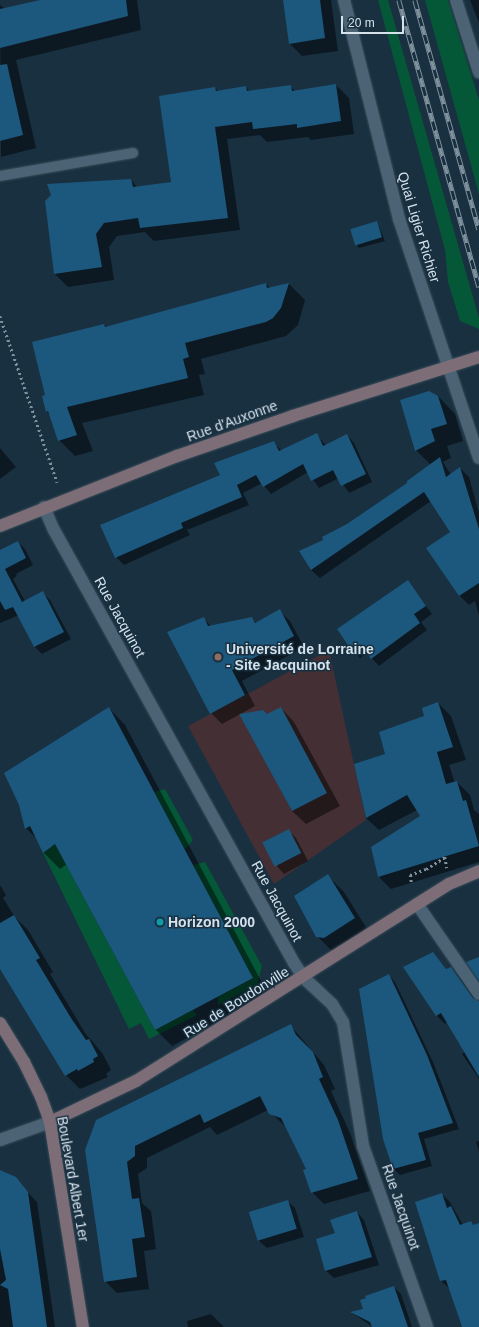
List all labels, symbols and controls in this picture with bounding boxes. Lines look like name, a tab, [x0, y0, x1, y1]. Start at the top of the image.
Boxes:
scale bar	[343, 8, 406, 34]
text: 20 m	[348, 16, 375, 30]
street label: Quai Ligier Richier	[394, 169, 444, 285]
street label: Rue d'Auxonne	[184, 397, 280, 445]
street label: Rue Jacquinot	[91, 574, 149, 660]
place label: Université de Lorraine - Site Jacquinot	[226, 641, 374, 674]
marker: Université de Lorraine - Site Jacquinot	[213, 652, 223, 662]
street label: Rue Jacquinot	[248, 858, 306, 944]
place label: Horizon 2000	[168, 914, 255, 930]
marker: Horizon 2000	[155, 917, 165, 927]
street label: Rue de Boudonville	[180, 963, 292, 1041]
street label: Boulevard Albert 1er	[54, 1115, 92, 1243]
street label: Rue Jacquinot	[378, 1162, 424, 1252]

